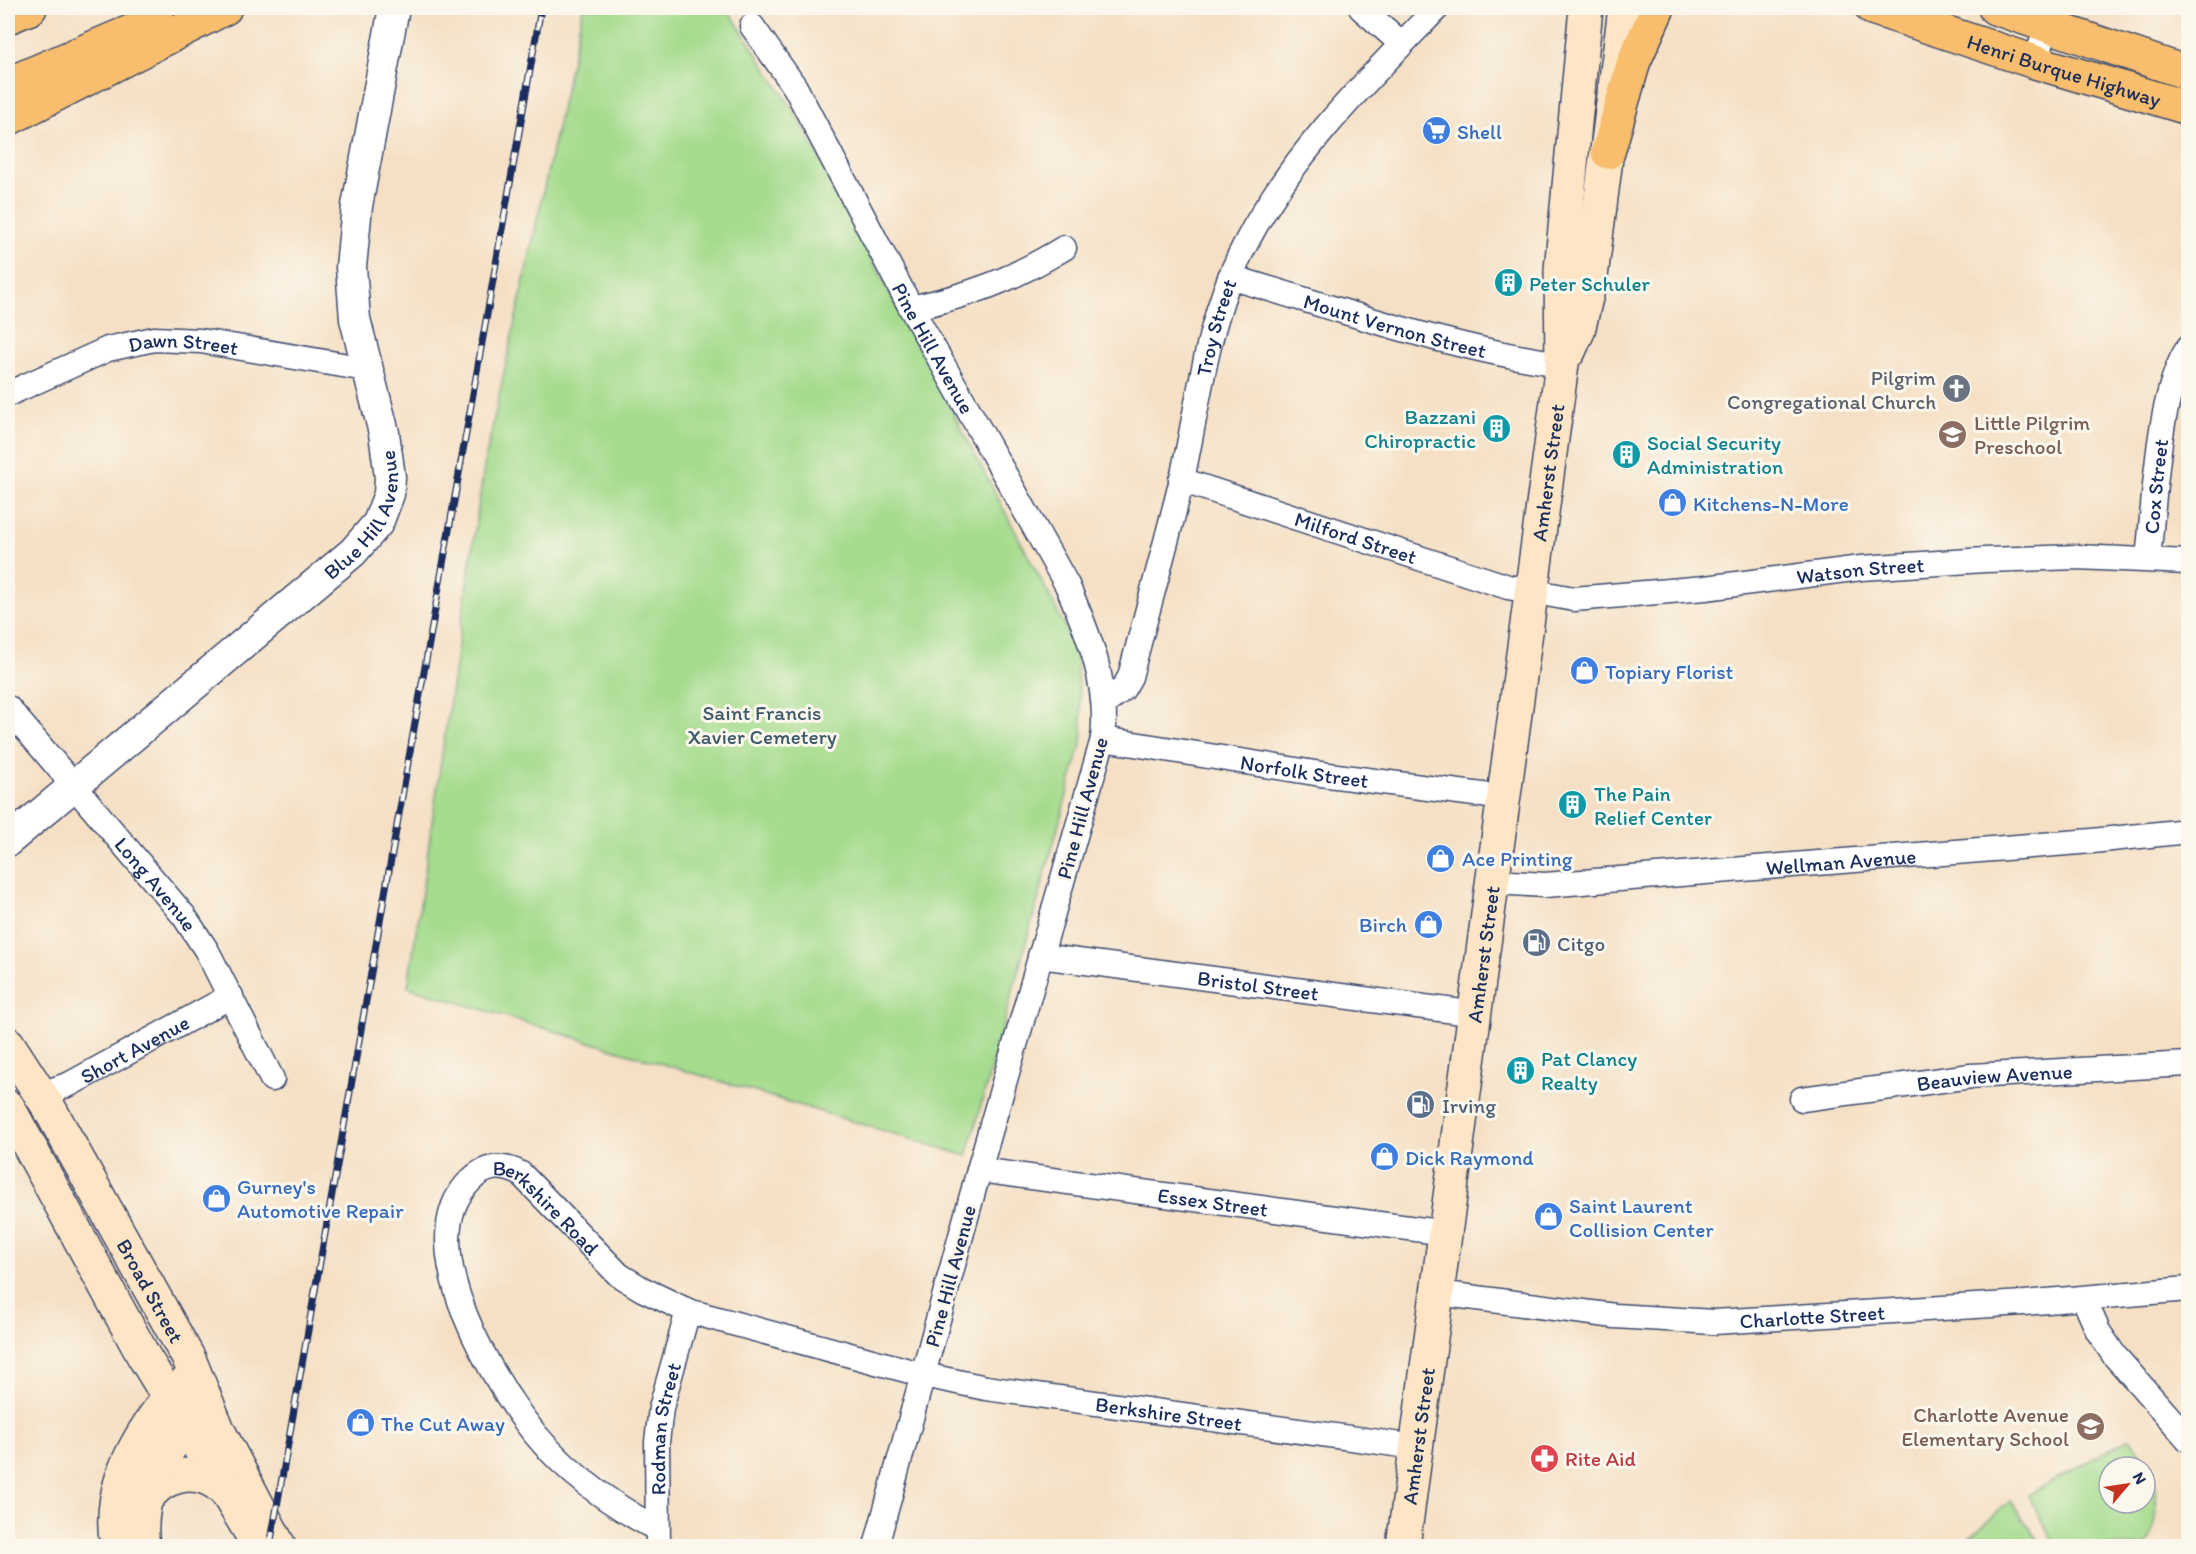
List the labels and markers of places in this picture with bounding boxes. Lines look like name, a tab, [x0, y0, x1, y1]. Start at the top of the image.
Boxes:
supermarket icon: Shell	[1420, 115, 1452, 147]
place label: Shell	[1457, 119, 1502, 144]
building icon: Peter Schuler	[1492, 267, 1524, 299]
place label: Peter Schuler	[1529, 271, 1650, 296]
place label: Pilgrim Congregational Church	[1727, 365, 1936, 414]
church icon: Pilgrim Congregational Church	[1941, 373, 1973, 405]
place label: Bazzani Chiropractic	[1364, 404, 1476, 453]
place label: Little Pilgrim Preschool	[1974, 410, 2090, 459]
building icon: Bazzani Chiropractic	[1481, 412, 1513, 444]
school or university icon: Little Pilgrim Preschool	[1937, 418, 1969, 450]
place label: Social Security Administration	[1647, 430, 1783, 479]
building icon: Social Security Administration	[1610, 438, 1642, 470]
shop icon: Kitchens-N-More	[1656, 487, 1688, 519]
place label: Kitchens-N-More	[1693, 491, 1849, 516]
shop icon: Topiary Florist	[1568, 655, 1600, 687]
place label: Topiary Florist	[1605, 659, 1734, 684]
place label: The Pain Relief Center	[1594, 781, 1712, 830]
building icon: The Pain Relief Center	[1557, 789, 1589, 821]
shop icon: Ace Printing	[1425, 842, 1457, 874]
place label: Ace Printing	[1462, 846, 1573, 871]
shop icon: Birch	[1412, 908, 1444, 940]
place label: Birch	[1359, 912, 1407, 937]
fuel station icon: Citgo	[1520, 927, 1552, 959]
place label: Citgo	[1557, 931, 1605, 956]
place label: Pat Clancy Realty	[1541, 1046, 1637, 1095]
building icon: Pat Clancy Realty	[1504, 1054, 1536, 1086]
fuel station icon: Irving	[1405, 1089, 1437, 1121]
place label: Irving	[1442, 1093, 1496, 1118]
shop icon: Dick Raymond	[1368, 1141, 1400, 1173]
place label: Dick Raymond	[1405, 1145, 1534, 1170]
place label: Gurney's Automotive Repair	[237, 1174, 404, 1223]
shop icon: Gurney's Automotive Repair	[200, 1182, 232, 1214]
place label: Saint Laurent Collision Center	[1569, 1193, 1714, 1242]
shop icon: Saint Laurent Collision Center	[1532, 1201, 1564, 1233]
place label: Charlotte Avenue Elementary School	[1902, 1402, 2069, 1451]
shop icon: The Cut Away	[344, 1407, 376, 1439]
school or university icon: Charlotte Avenue Elementary School	[2074, 1410, 2106, 1442]
place label: The Cut Away	[381, 1411, 505, 1436]
pharmacy icon: Rite Aid	[1528, 1442, 1560, 1474]
place label: Rite Aid	[1565, 1446, 1636, 1471]

